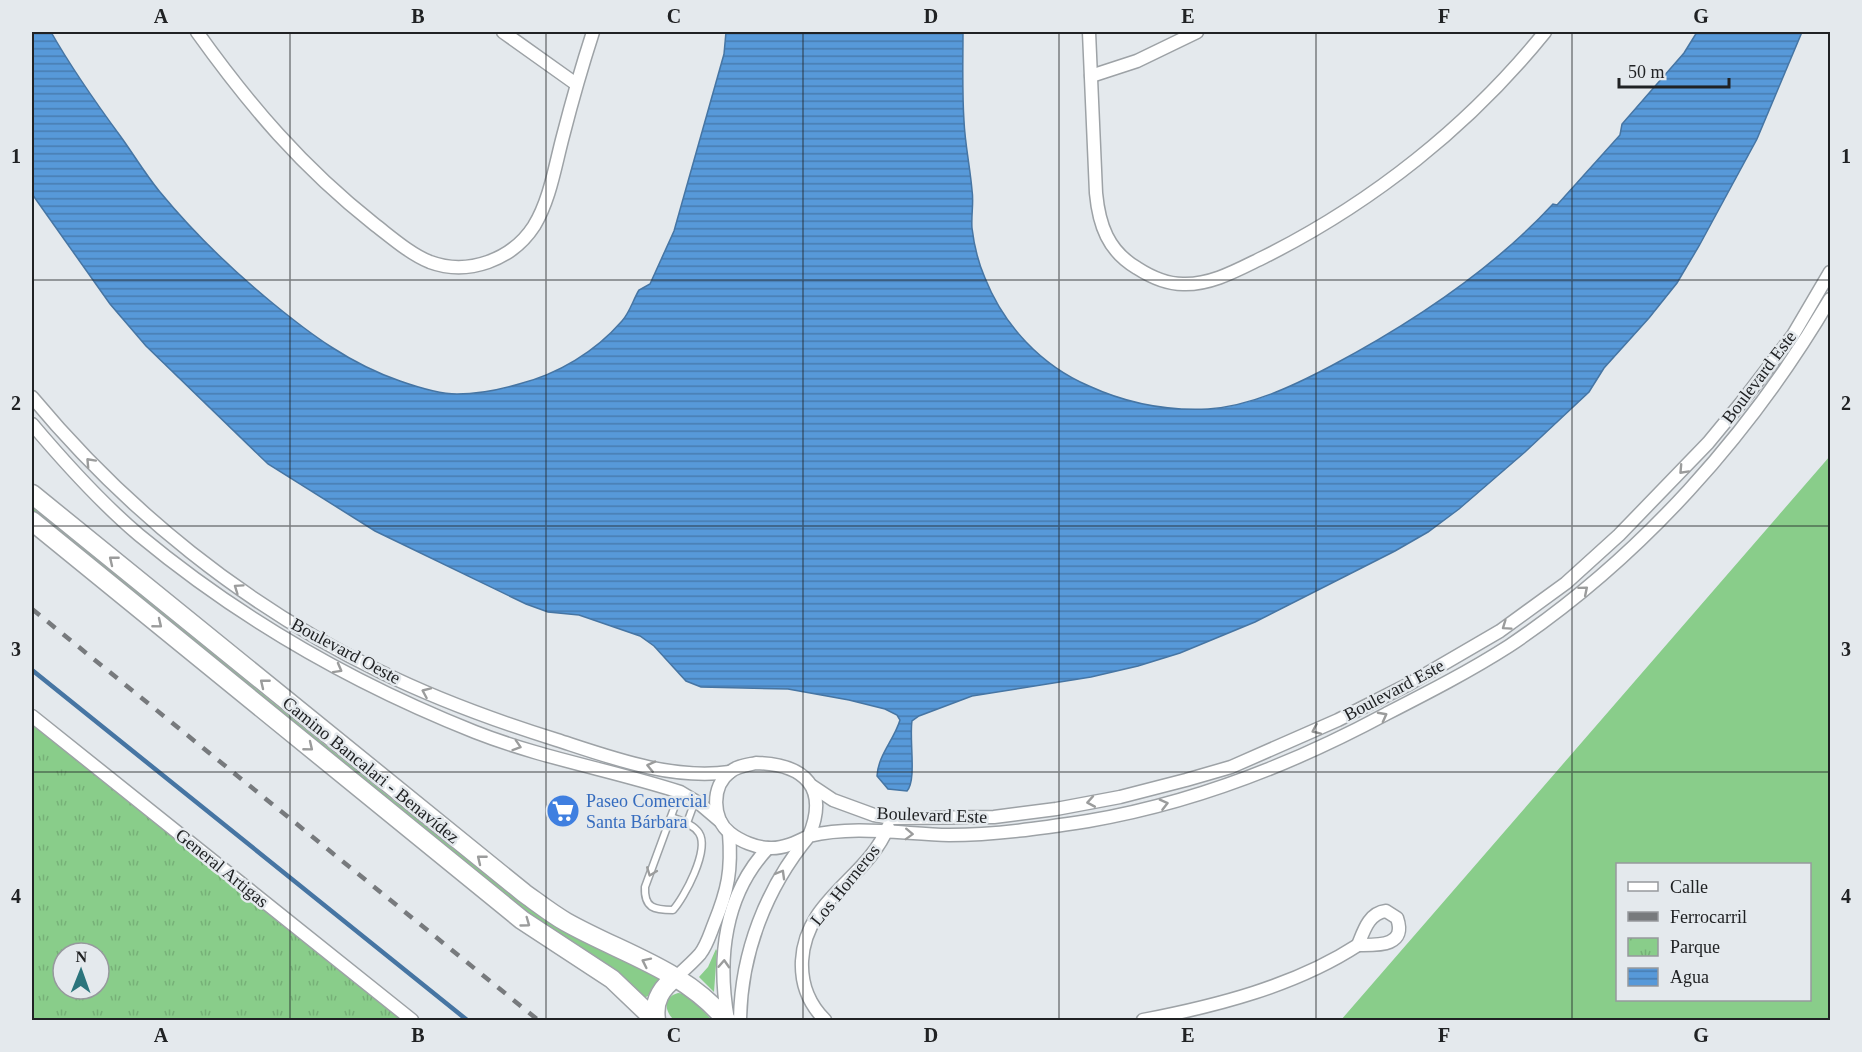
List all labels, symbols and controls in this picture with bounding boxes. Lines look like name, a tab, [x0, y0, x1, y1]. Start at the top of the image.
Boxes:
text: A	[154, 5, 169, 27]
text: B	[411, 5, 425, 27]
text: C	[667, 5, 681, 27]
text: D	[924, 5, 938, 27]
text: E	[1181, 5, 1195, 27]
text: F	[1438, 5, 1450, 27]
text: G	[1693, 5, 1709, 27]
scale bar	[1619, 51, 1728, 89]
text: 50 m	[1628, 62, 1665, 82]
text: 1	[11, 145, 21, 167]
text: 1	[1841, 145, 1851, 167]
street label: Boulevard Este	[1718, 327, 1800, 427]
text: 2	[11, 392, 21, 414]
text: 2	[1841, 392, 1851, 414]
one-way arrow	[86, 458, 97, 469]
one-way arrow	[1679, 464, 1690, 474]
one-way arrow	[109, 557, 120, 568]
one-way arrow	[233, 584, 244, 595]
one-way arrow	[1577, 587, 1588, 598]
street label: Boulevard Oeste	[288, 614, 404, 688]
one-way arrow	[151, 617, 162, 628]
one-way arrow	[1501, 619, 1512, 630]
text: 3	[11, 638, 21, 660]
text: 3	[1841, 638, 1851, 660]
street label: Boulevard Este	[1341, 655, 1447, 725]
one-way arrow	[332, 662, 342, 673]
one-way arrow	[260, 679, 271, 690]
one-way arrow	[422, 688, 433, 700]
street label: Camino Bancalari - Benavídez	[279, 693, 463, 847]
one-way arrow	[1377, 712, 1388, 723]
one-way arrow	[1312, 723, 1323, 735]
one-way arrow	[511, 739, 522, 751]
one-way arrow	[302, 740, 313, 751]
one-way arrow	[646, 761, 656, 774]
place label: Paseo Comercial Santa Bárbara	[586, 791, 707, 832]
supermarket icon: Paseo Comercial Santa Bárbara	[545, 793, 581, 829]
one-way arrow	[1087, 795, 1097, 808]
one-way arrow	[1159, 798, 1169, 811]
street label: Boulevard Este	[876, 803, 988, 827]
street label: General Artigas	[172, 825, 272, 911]
one-way arrow	[904, 827, 913, 840]
street label: Los Horneros	[806, 840, 884, 930]
one-way arrow	[477, 855, 488, 866]
legend	[1616, 863, 1811, 1001]
one-way arrow	[646, 866, 658, 877]
one-way arrow	[774, 870, 785, 880]
text: Calle	[1670, 877, 1708, 897]
text: 4	[11, 885, 21, 907]
text: 4	[1841, 885, 1851, 907]
text: Ferrocarril	[1670, 907, 1747, 927]
one-way arrow	[520, 915, 531, 926]
text: Parque	[1670, 937, 1720, 957]
north arrow	[51, 941, 111, 1001]
text: N	[75, 948, 88, 965]
one-way arrow	[641, 957, 652, 969]
one-way arrow	[717, 959, 730, 968]
text: Agua	[1670, 967, 1709, 987]
text: A	[154, 1024, 169, 1046]
text: B	[411, 1024, 425, 1046]
text: C	[667, 1024, 681, 1046]
text: D	[924, 1024, 938, 1046]
text: E	[1181, 1024, 1195, 1046]
text: F	[1438, 1024, 1450, 1046]
text: G	[1693, 1024, 1709, 1046]

